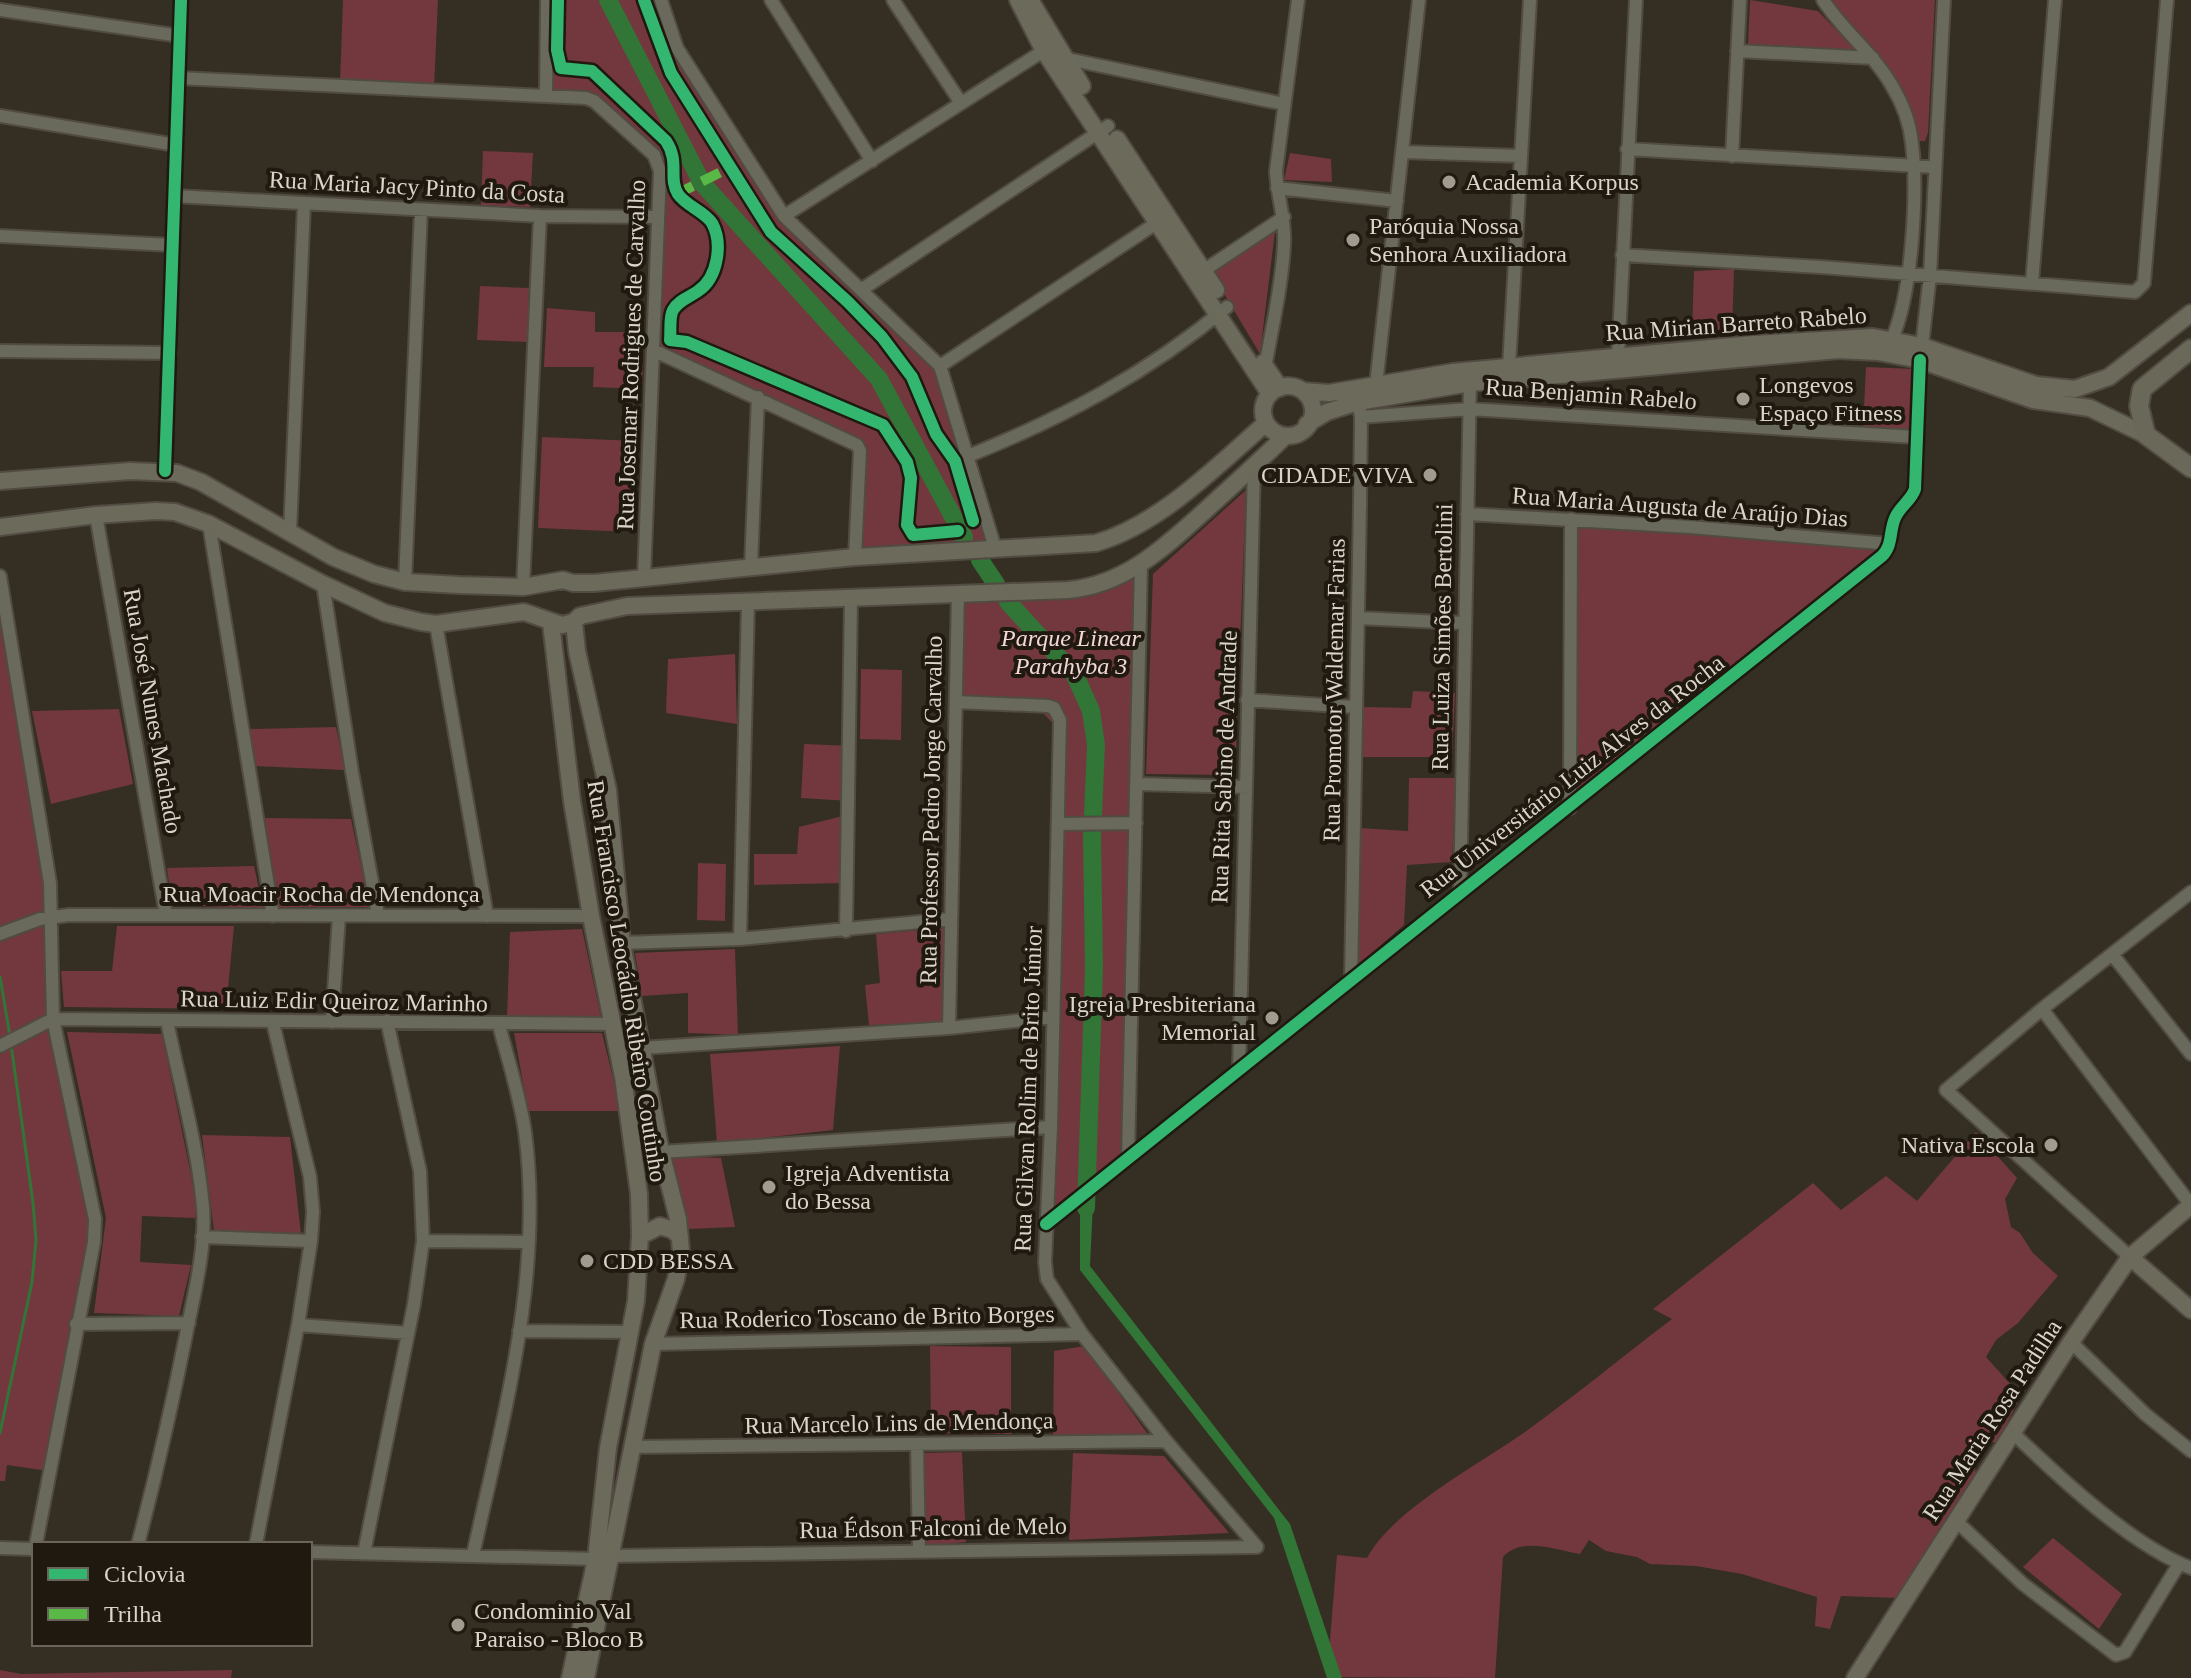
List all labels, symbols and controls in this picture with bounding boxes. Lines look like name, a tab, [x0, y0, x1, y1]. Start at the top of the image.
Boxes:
street label: Rua Maria Jacy Pinto da Costa	[268, 166, 566, 208]
place label: Academia Korpus	[1465, 169, 1639, 195]
marker: Academia Korpus	[1440, 173, 1458, 191]
street label: Rua Josemar Rodrigues de Carvalho	[612, 179, 650, 531]
place label: Paróquia Nossa Senhora Auxiliadora	[1369, 213, 1567, 267]
marker: Paróquia Nossa Senhora Auxiliadora	[1344, 231, 1362, 249]
street label: Rua Mirian Barreto Rabelo	[1604, 302, 1868, 346]
place label: Longevos Espaço Fitness	[1759, 372, 1902, 426]
street label: Rua Benjamin Rabelo	[1484, 374, 1698, 414]
marker: Longevos Espaço Fitness	[1734, 390, 1752, 408]
place label: CIDADE VIVA	[1261, 462, 1415, 488]
marker: CIDADE VIVA	[1421, 466, 1439, 484]
street label: Rua Maria Augusta de Araújo Dias	[1511, 482, 1849, 532]
street label: Rua Luiza Simões Bertolini	[1427, 503, 1457, 771]
street label: Rua Promotor Waldemar Farias	[1318, 538, 1350, 842]
street label: Rua José Nunes Machado	[119, 586, 187, 836]
park label: Parque Linear Parahyba 3	[1000, 625, 1142, 679]
street label: Rua Rita Sabino de Andrade	[1206, 630, 1242, 904]
street label: Rua Professor Pedro Jorge Carvalho	[915, 635, 947, 985]
street label: Rua Universitário Luiz Alves da Rocha	[1415, 649, 1729, 903]
street label: Rua Francisco Leocádio Ribeiro Coutinho	[582, 778, 672, 1184]
street label: Rua Moacir Rocha de Mendonça	[162, 881, 480, 907]
street label: Rua Gilvan Rolim de Brito Júnior	[1009, 926, 1047, 1252]
street label: Rua Luiz Edir Queiroz Marinho	[180, 985, 488, 1017]
place label: Igreja Presbiteriana Memorial	[1069, 991, 1256, 1045]
marker: Igreja Presbiteriana Memorial	[1263, 1009, 1281, 1027]
place label: Nativa Escola	[1901, 1132, 2035, 1158]
marker: Nativa Escola	[2042, 1136, 2060, 1154]
place label: Igreja Adventista do Bessa	[785, 1160, 950, 1214]
marker: Igreja Adventista do Bessa	[760, 1178, 778, 1196]
place label: CDD BESSA	[603, 1248, 735, 1274]
marker: CDD BESSA	[578, 1252, 596, 1270]
street label: Rua Roderico Toscano de Brito Borges	[679, 1301, 1055, 1333]
street label: Rua Maria Rosa Padilha	[1917, 1315, 2067, 1525]
street label: Rua Marcelo Lins de Mendonça	[744, 1407, 1054, 1439]
street label: Rua Édson Falconi de Melo	[799, 1513, 1067, 1543]
legend	[32, 1542, 312, 1646]
text: Ciclovia	[104, 1561, 186, 1587]
place label: Condominio Val Paraiso - Bloco B	[474, 1598, 644, 1652]
text: Trilha	[104, 1601, 162, 1627]
marker: Condominio Val Paraiso - Bloco B	[449, 1616, 467, 1634]

